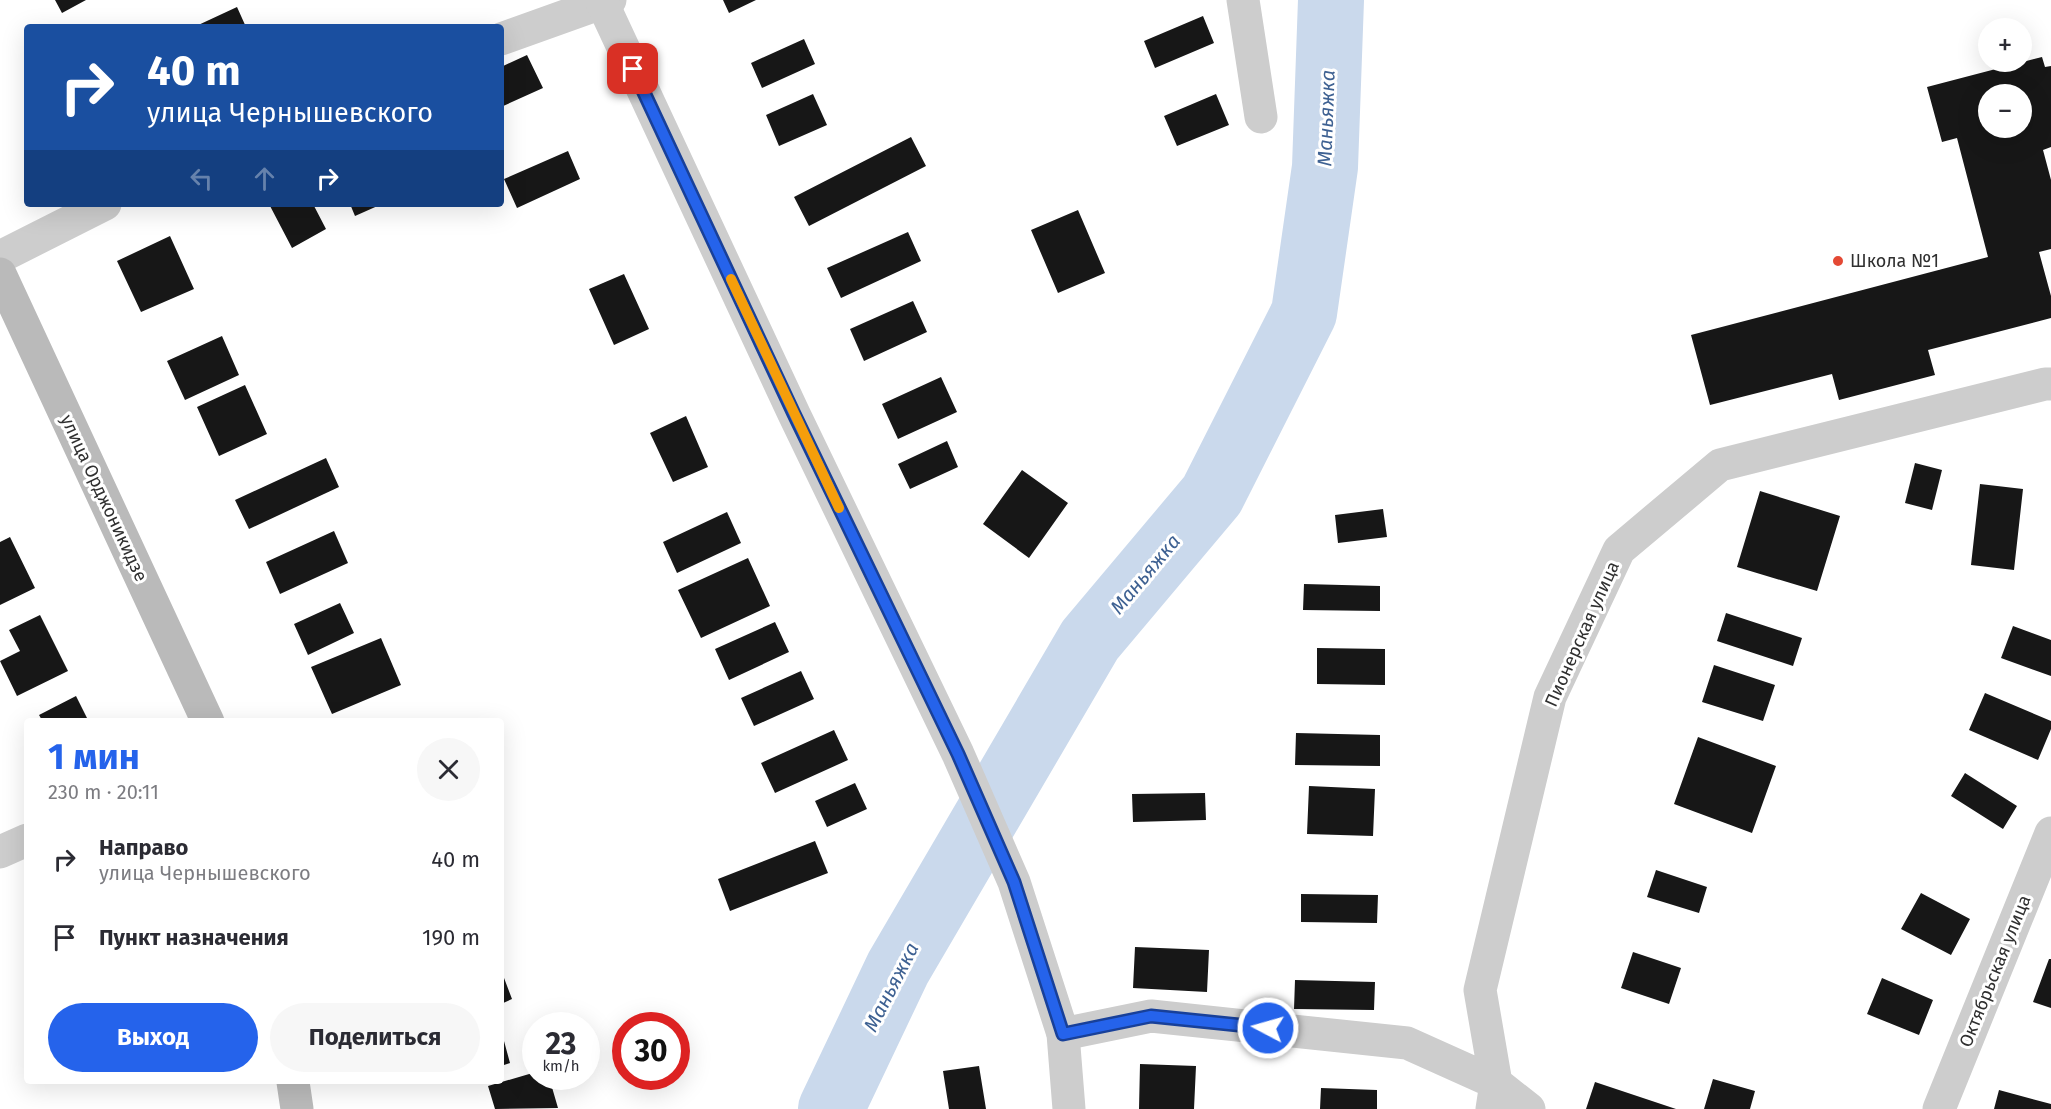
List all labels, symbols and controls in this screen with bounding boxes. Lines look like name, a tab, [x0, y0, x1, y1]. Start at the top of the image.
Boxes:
map controls	[1978, 18, 2032, 138]
button: +	[1978, 18, 2032, 72]
pin	[607, 43, 658, 94]
text: 40 m	[147, 46, 241, 96]
icon: right	[48, 48, 126, 126]
icon: arrive	[616, 52, 649, 85]
water label: Маньяжка	[1312, 69, 1340, 167]
button: −	[1978, 84, 2032, 138]
text: улица Чернышевского	[147, 97, 433, 129]
icon: left	[185, 162, 218, 195]
icon: ahead	[248, 162, 281, 195]
icon: right	[311, 162, 344, 195]
place label: Школа №1	[1850, 250, 1939, 272]
marker: Школа №1	[1831, 254, 1845, 268]
street label: улица Орджоникидзе	[56, 411, 152, 585]
water label: Маньяжка	[1105, 529, 1185, 619]
street label: Пионерская улица	[1540, 558, 1624, 710]
text: 1 мин	[48, 735, 140, 779]
button: close	[417, 738, 480, 801]
text: 230 m · 20:11	[48, 780, 159, 804]
text: Направо	[99, 834, 188, 861]
icon: right	[48, 843, 81, 876]
text: 40 m	[431, 846, 480, 873]
text: улица Чернышевского	[99, 861, 311, 885]
street label: Октябрьская улица	[1954, 892, 2036, 1050]
icon: arrive	[48, 921, 81, 954]
text: Пункт назначения	[99, 924, 289, 951]
text: 190 m	[422, 924, 480, 951]
water label: Маньяжка	[858, 939, 924, 1035]
position arrow	[1236, 996, 1300, 1060]
button: Выход	[48, 1003, 258, 1072]
button: Поделиться	[270, 1003, 480, 1072]
speed limit sign: 30	[612, 1012, 690, 1090]
text: 23	[546, 1026, 576, 1062]
text: km/h	[542, 1057, 580, 1075]

